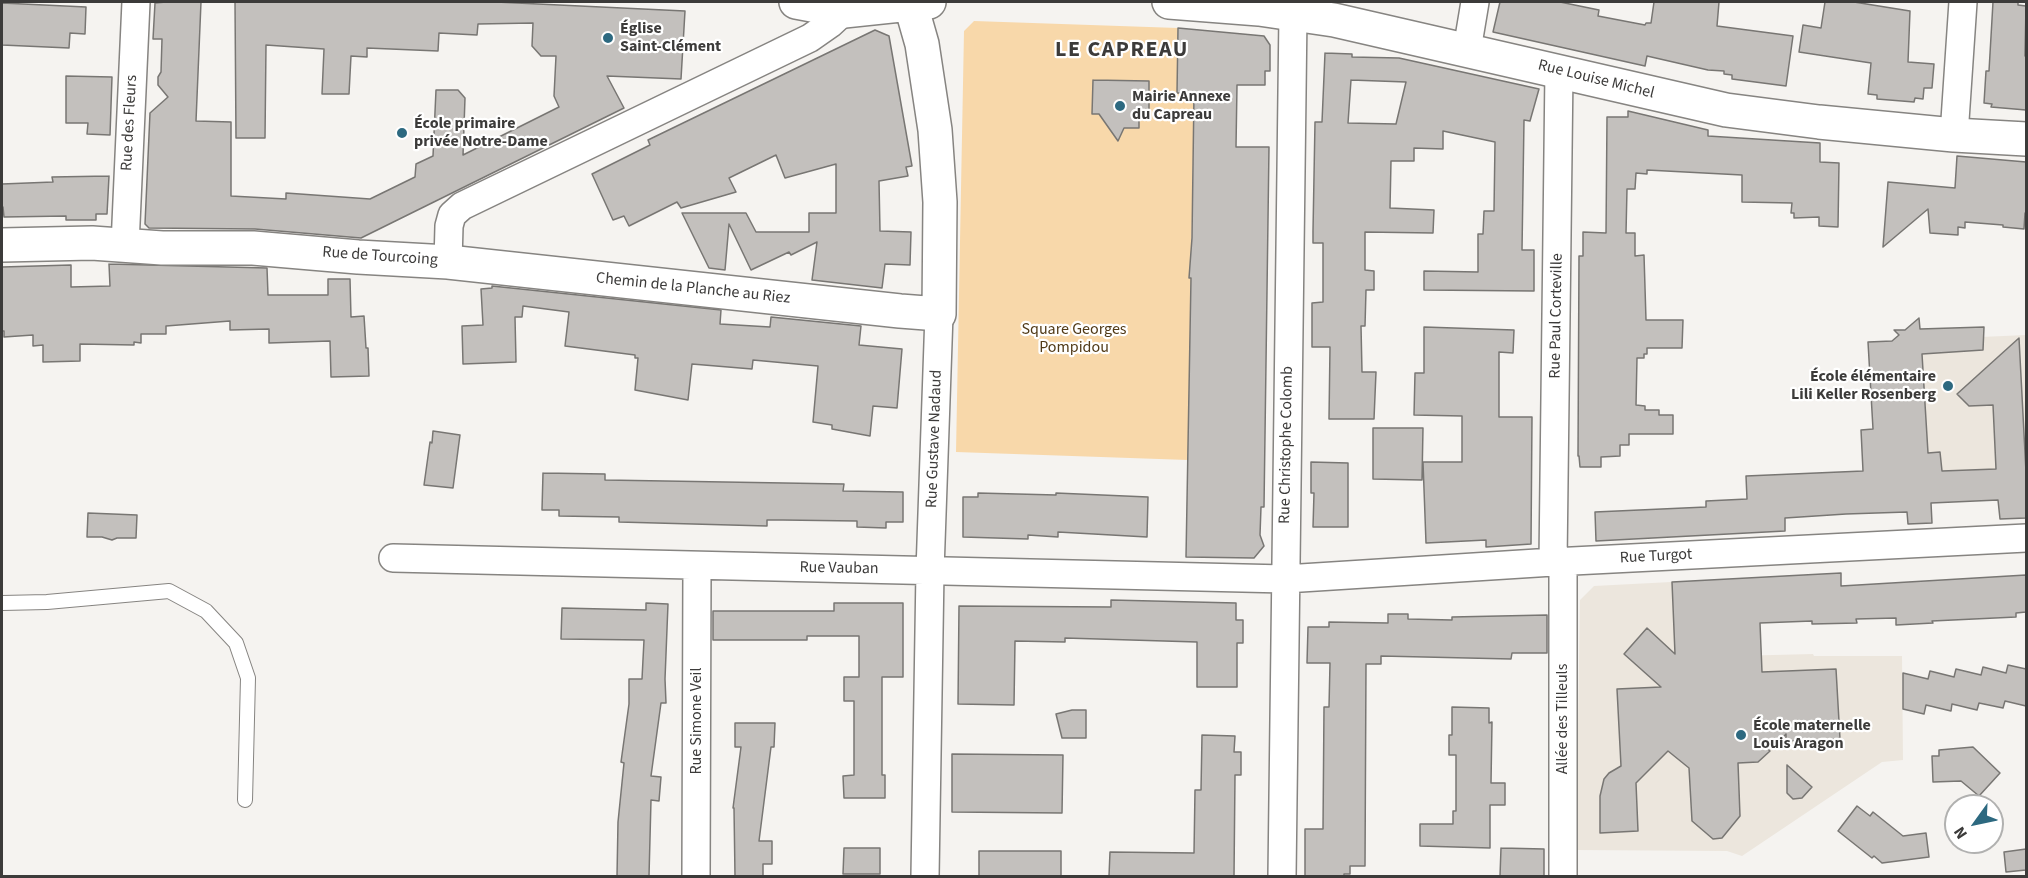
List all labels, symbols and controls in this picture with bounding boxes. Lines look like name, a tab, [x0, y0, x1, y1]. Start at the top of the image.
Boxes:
place label: Église Saint-Clément	[620, 19, 721, 57]
marker: Église Saint-Clément	[601, 31, 615, 45]
district label: LE CAPREAU	[1055, 38, 1189, 64]
street label: Rue Louise Michel	[1536, 56, 1656, 104]
street label: Rue des Fleurs	[118, 74, 142, 172]
place label: Mairie Annexe du Capreau	[1132, 87, 1231, 125]
marker: Mairie Annexe du Capreau	[1113, 99, 1127, 113]
place label: École primaire privée Notre-Dame	[414, 114, 548, 152]
marker: École primaire privée Notre-Dame	[395, 126, 409, 140]
street label: Rue de Tourcoing	[322, 243, 438, 271]
street label: Rue Paul Corteville	[1546, 253, 1568, 379]
street label: Chemin de la Planche au Riez	[595, 269, 791, 309]
park label: Square Georges Pompidou	[1021, 320, 1127, 358]
street label: Rue Christophe Colomb	[1276, 366, 1298, 524]
place label: École élémentaire Lili Keller Rosenberg	[1791, 367, 1936, 405]
street label: Rue Gustave Nadaud	[923, 369, 947, 509]
marker: École élémentaire Lili Keller Rosenberg	[1941, 379, 1955, 393]
street label: Rue Turgot	[1619, 546, 1693, 568]
street label: Rue Vauban	[799, 559, 879, 579]
street label: Allée des Tilleuls	[1553, 664, 1573, 774]
street label: Rue Simone Veil	[687, 667, 707, 775]
place label: École maternelle Louis Aragon	[1753, 716, 1871, 754]
marker: École maternelle Louis Aragon	[1734, 728, 1748, 742]
north arrow	[1944, 794, 2004, 854]
text: N	[1948, 822, 1973, 843]

